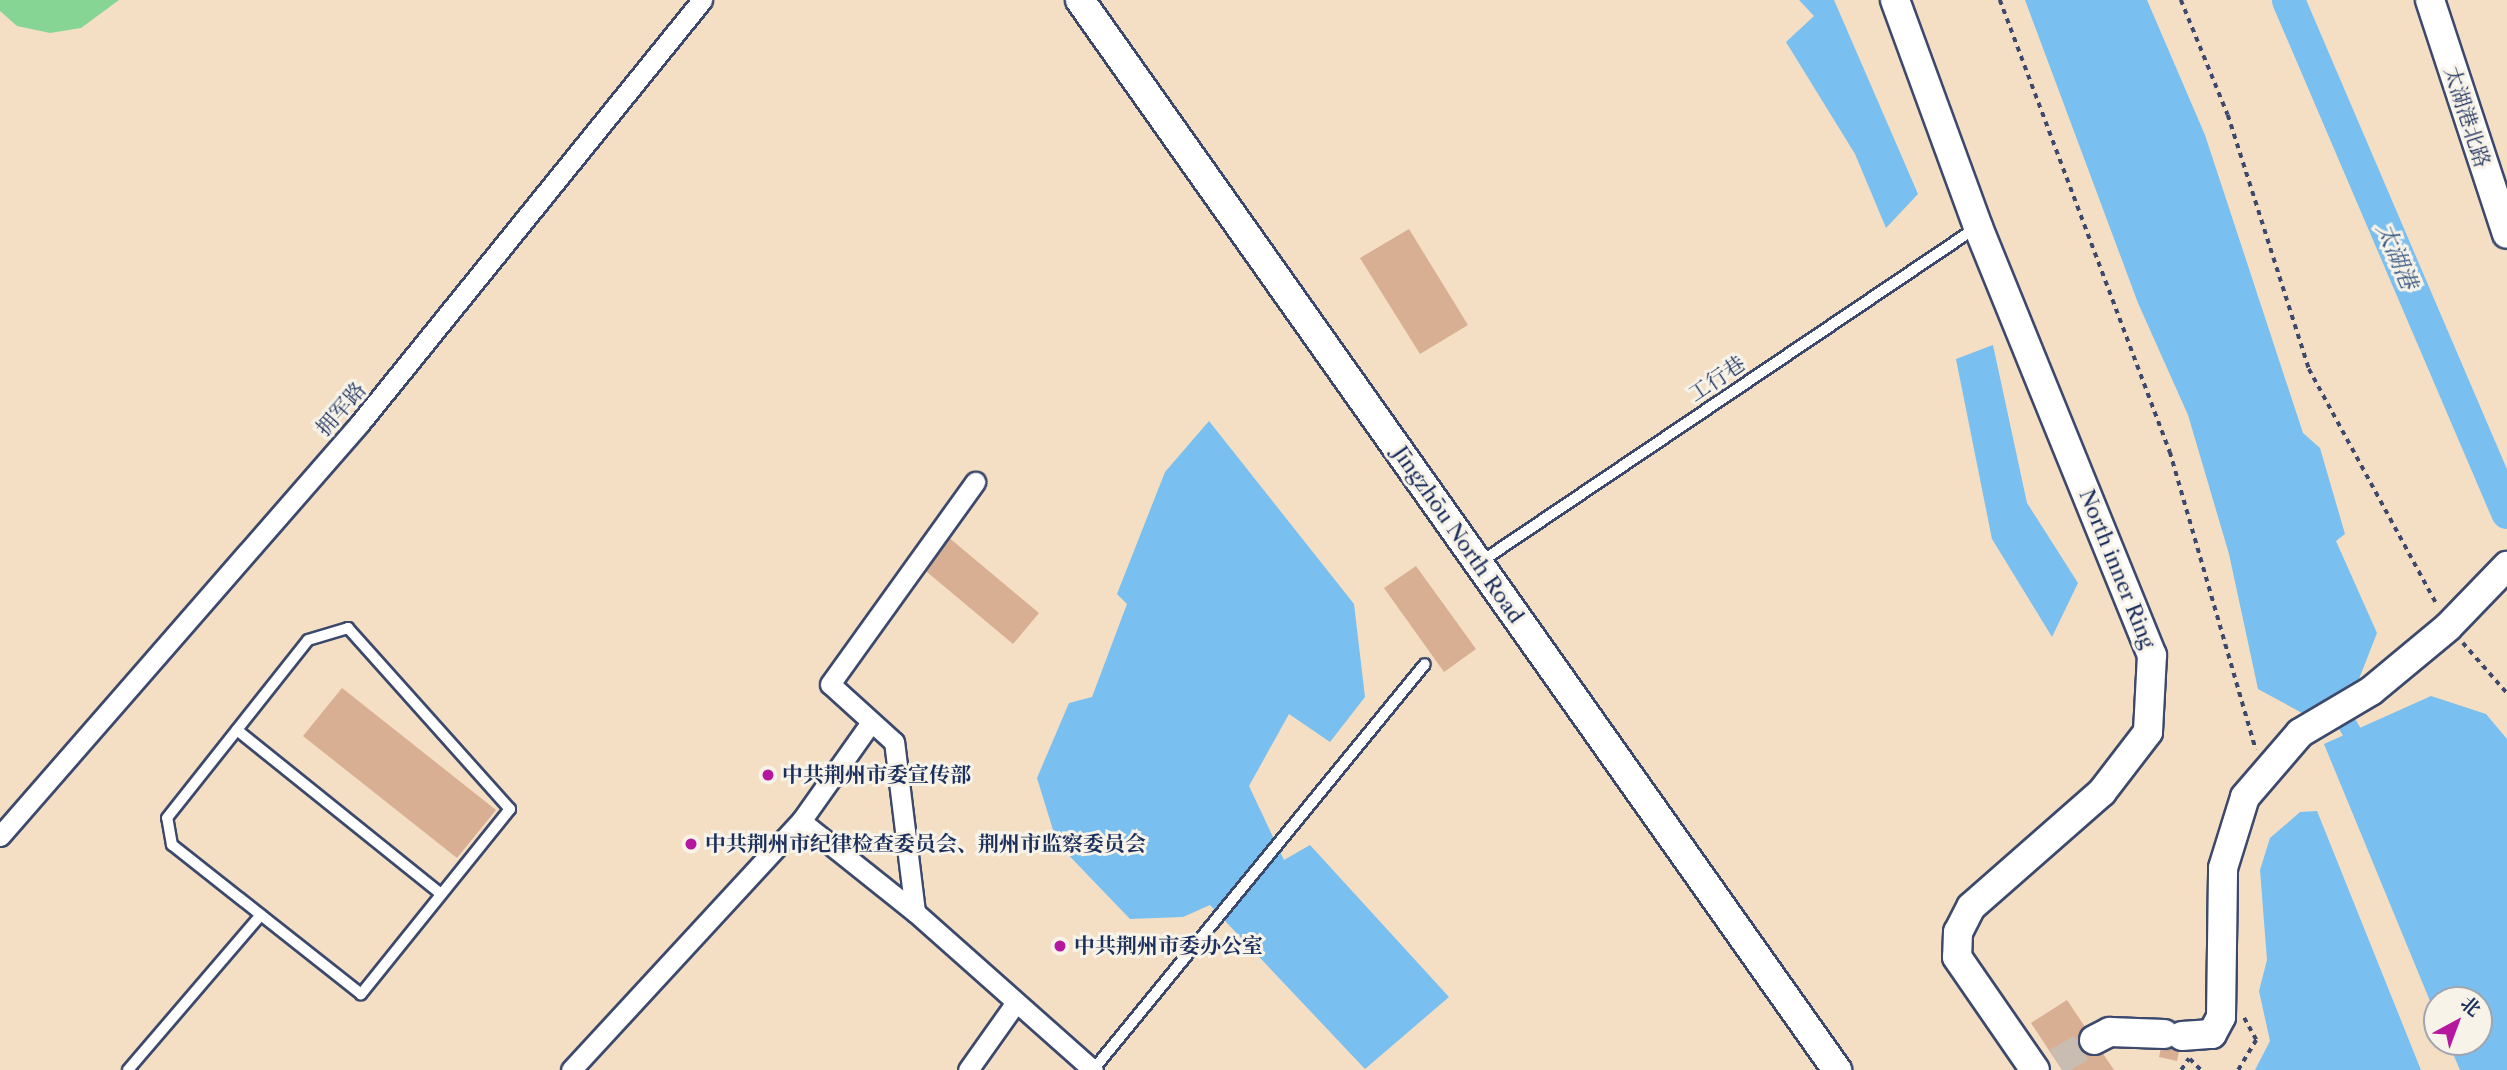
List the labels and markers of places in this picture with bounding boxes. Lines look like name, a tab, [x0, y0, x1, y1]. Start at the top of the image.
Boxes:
place label: 中共荆州市委宣传部	[782, 762, 971, 788]
marker: 中共荆州市委宣传部	[760, 767, 776, 783]
place label: 中共荆州市纪律检查委员会、荆州市监察委员会	[705, 831, 1146, 857]
marker: 中共荆州市纪律检查委员会、荆州市监察委员会	[683, 836, 699, 852]
place label: 中共荆州市委办公室	[1074, 933, 1263, 959]
marker: 中共荆州市委办公室	[1052, 938, 1068, 954]

